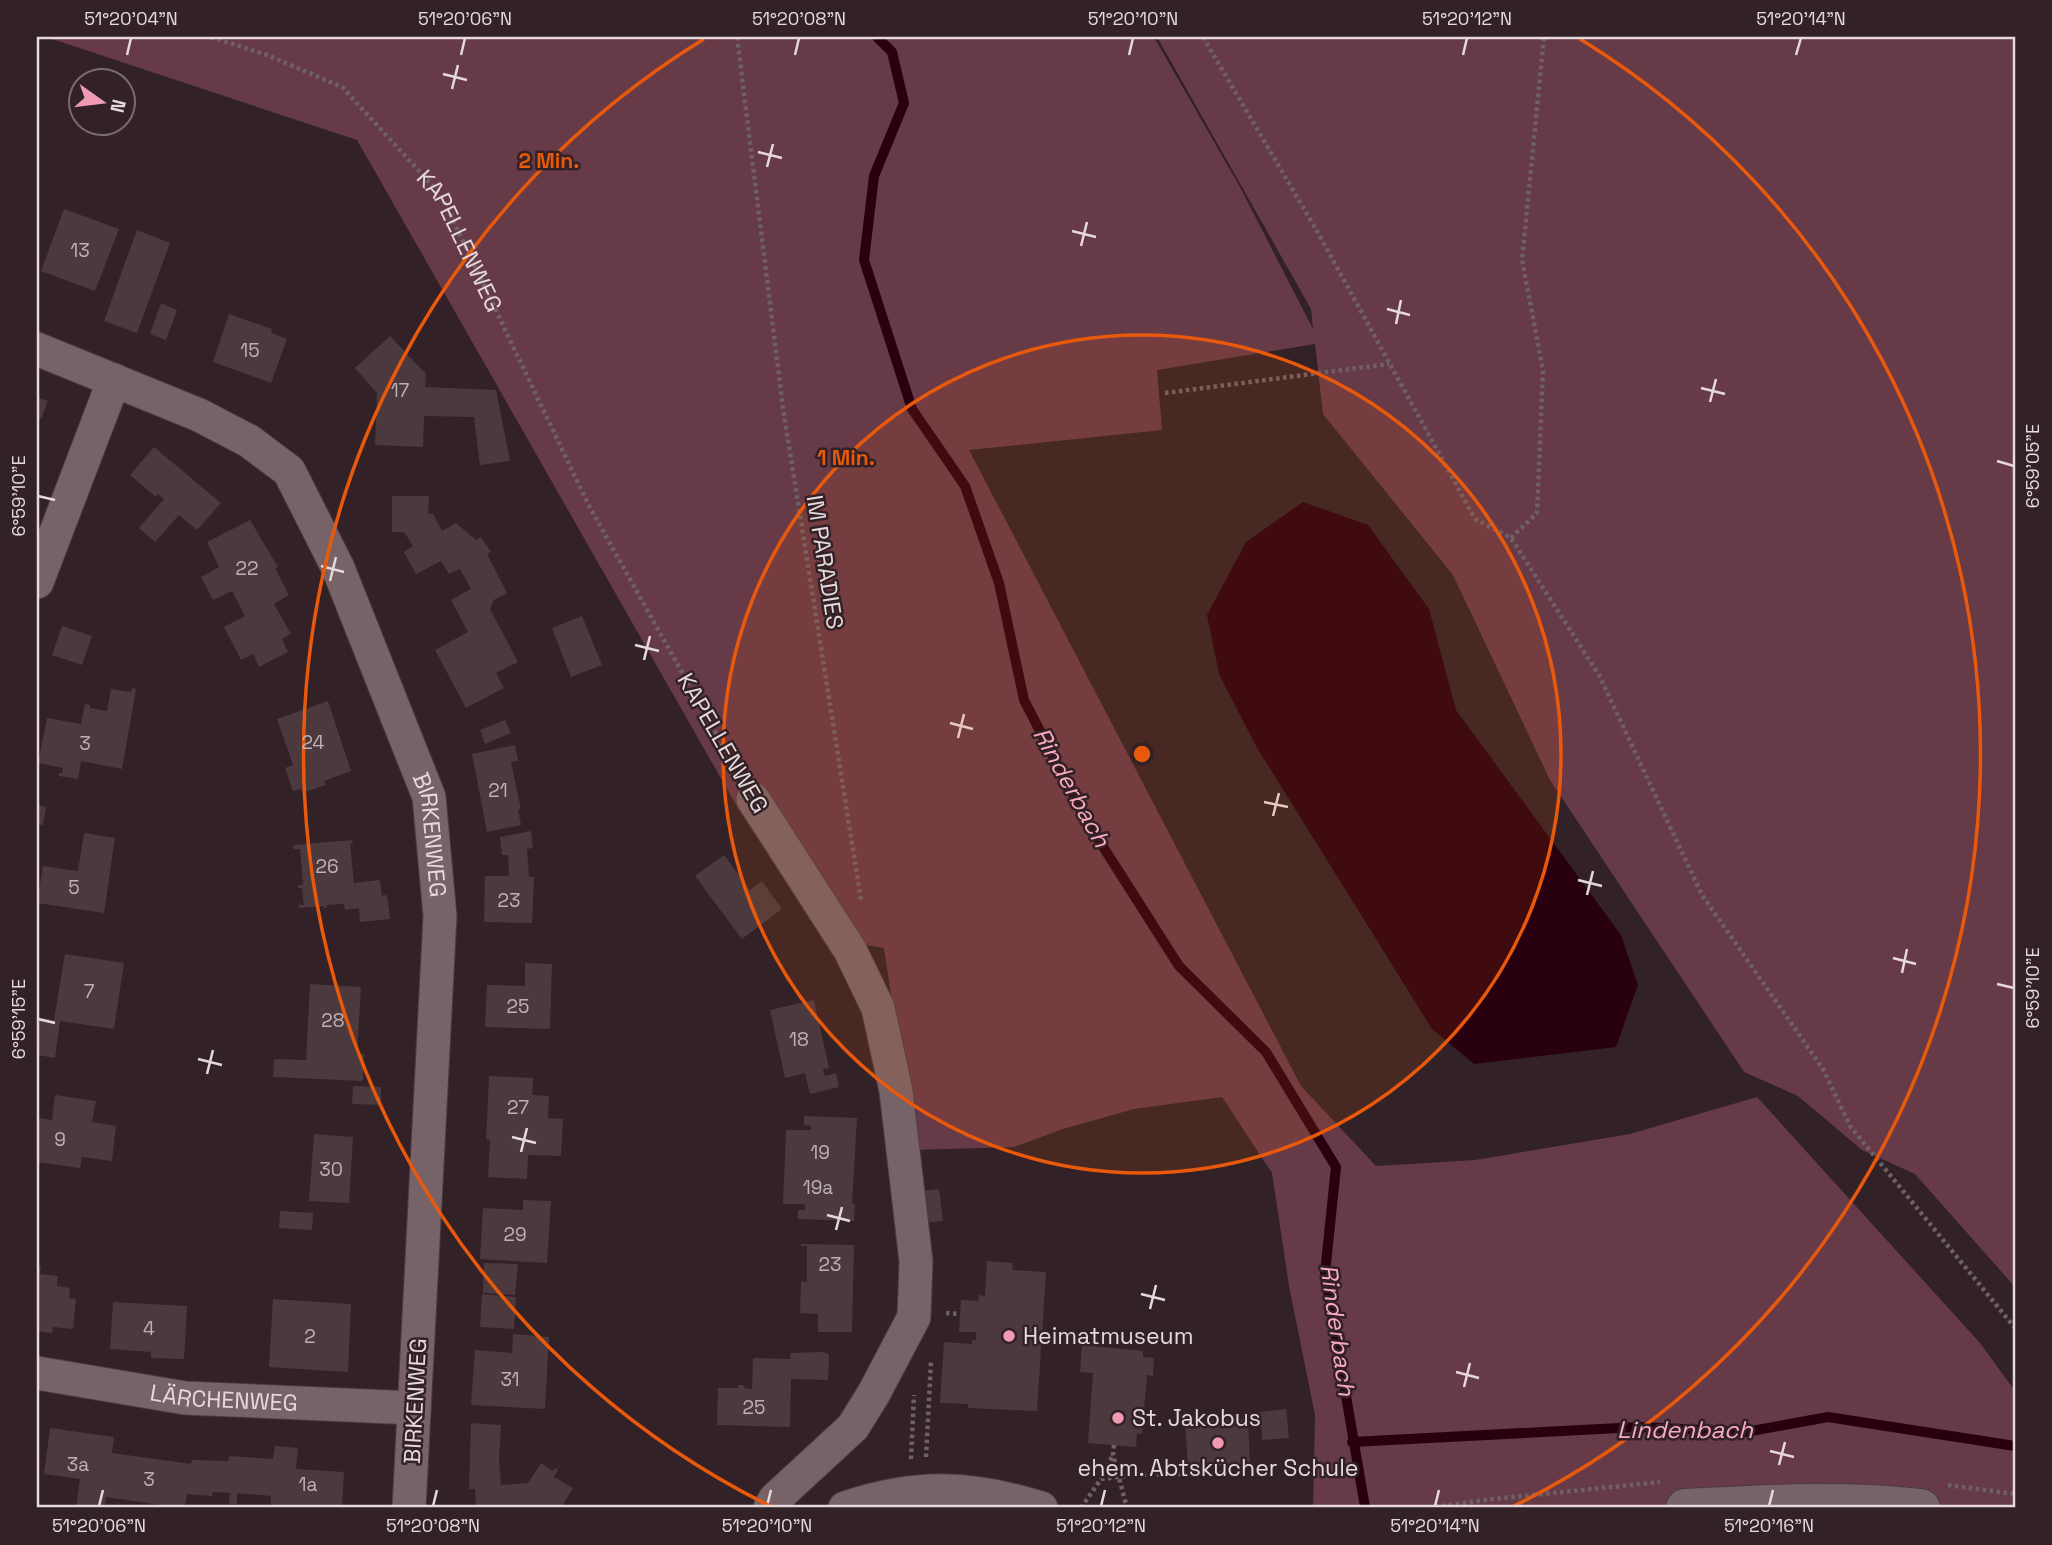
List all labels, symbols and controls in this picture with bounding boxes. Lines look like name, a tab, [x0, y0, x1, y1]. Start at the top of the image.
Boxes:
text: 51°20'04"N	[84, 7, 178, 30]
text: 51°20'06"N	[418, 7, 512, 30]
text: 51°20'08"N	[752, 7, 846, 30]
text: 51°20'10"N	[1088, 7, 1178, 30]
text: 51°20'12"N	[1422, 7, 1512, 30]
text: 51°20'14"N	[1756, 7, 1846, 30]
north arrow	[66, 66, 136, 136]
text: N	[104, 97, 132, 115]
text: 2 Min.	[518, 147, 580, 174]
street label: KAPELLENWEG	[410, 163, 509, 317]
house number: 13	[70, 238, 90, 263]
house number: 15	[240, 338, 260, 363]
house number: 17	[391, 378, 410, 403]
text: 6°59'05"E	[2021, 424, 2044, 508]
text: 1 Min.	[817, 444, 875, 471]
text: 6°59'10"E	[7, 455, 30, 537]
street label: IM PARADIES	[800, 493, 850, 631]
house number: 22	[236, 556, 258, 581]
street label: KAPELLENWEG	[671, 668, 775, 818]
water label: Rinderbach	[1026, 722, 1118, 854]
house number: 24	[302, 730, 325, 755]
house number: 3	[79, 731, 91, 756]
centre of rings	[1130, 742, 1154, 766]
street label: BIRKENWEG	[406, 768, 453, 899]
house number: 21	[488, 778, 508, 803]
house number: 26	[315, 854, 339, 879]
house number: 5	[68, 875, 80, 900]
house number: 23	[498, 888, 520, 913]
text: 6°59'10"E	[2021, 947, 2044, 1029]
text: 6°59'15"E	[7, 979, 30, 1059]
house number: 7	[84, 979, 95, 1004]
house number: 25	[507, 994, 529, 1019]
house number: 28	[321, 1008, 345, 1033]
house number: 18	[789, 1027, 809, 1052]
house number: 27	[507, 1095, 529, 1120]
house number: 9	[54, 1127, 66, 1152]
house number: 19	[810, 1140, 830, 1165]
house number: 30	[319, 1157, 343, 1182]
house number: 19a	[803, 1175, 833, 1200]
house number: 29	[503, 1222, 527, 1247]
house number: 23	[819, 1252, 841, 1277]
water label: Rinderbach	[1313, 1262, 1363, 1399]
house number: 4	[143, 1316, 155, 1341]
place label: Heimatmuseum	[1023, 1321, 1193, 1351]
house number: 2	[304, 1324, 316, 1349]
marker: Heimatmuseum	[1001, 1328, 1017, 1344]
street label: BIRKENWEG	[397, 1337, 433, 1465]
house number: 31	[500, 1367, 520, 1392]
street label: LÄRCHENWEG	[148, 1377, 298, 1418]
house number: 25	[743, 1395, 765, 1420]
place label: St. Jakobus	[1132, 1403, 1261, 1433]
marker: St. Jakobus	[1110, 1410, 1126, 1426]
water label: Lindenbach	[1617, 1414, 1754, 1445]
marker: ehem. Abtskücher Schule	[1210, 1435, 1226, 1451]
house number: 3a	[67, 1452, 89, 1477]
place label: ehem. Abtskücher Schule	[1078, 1453, 1358, 1483]
house number: 3	[143, 1467, 155, 1492]
house number: 1a	[299, 1472, 318, 1497]
text: 51°20'06"N	[52, 1514, 146, 1537]
text: 51°20'08"N	[386, 1514, 480, 1537]
text: 51°20'10"N	[722, 1514, 812, 1537]
text: 51°20'12"N	[1056, 1514, 1146, 1537]
text: 51°20'14"N	[1390, 1514, 1480, 1537]
text: 51°20'16"N	[1724, 1514, 1814, 1537]

